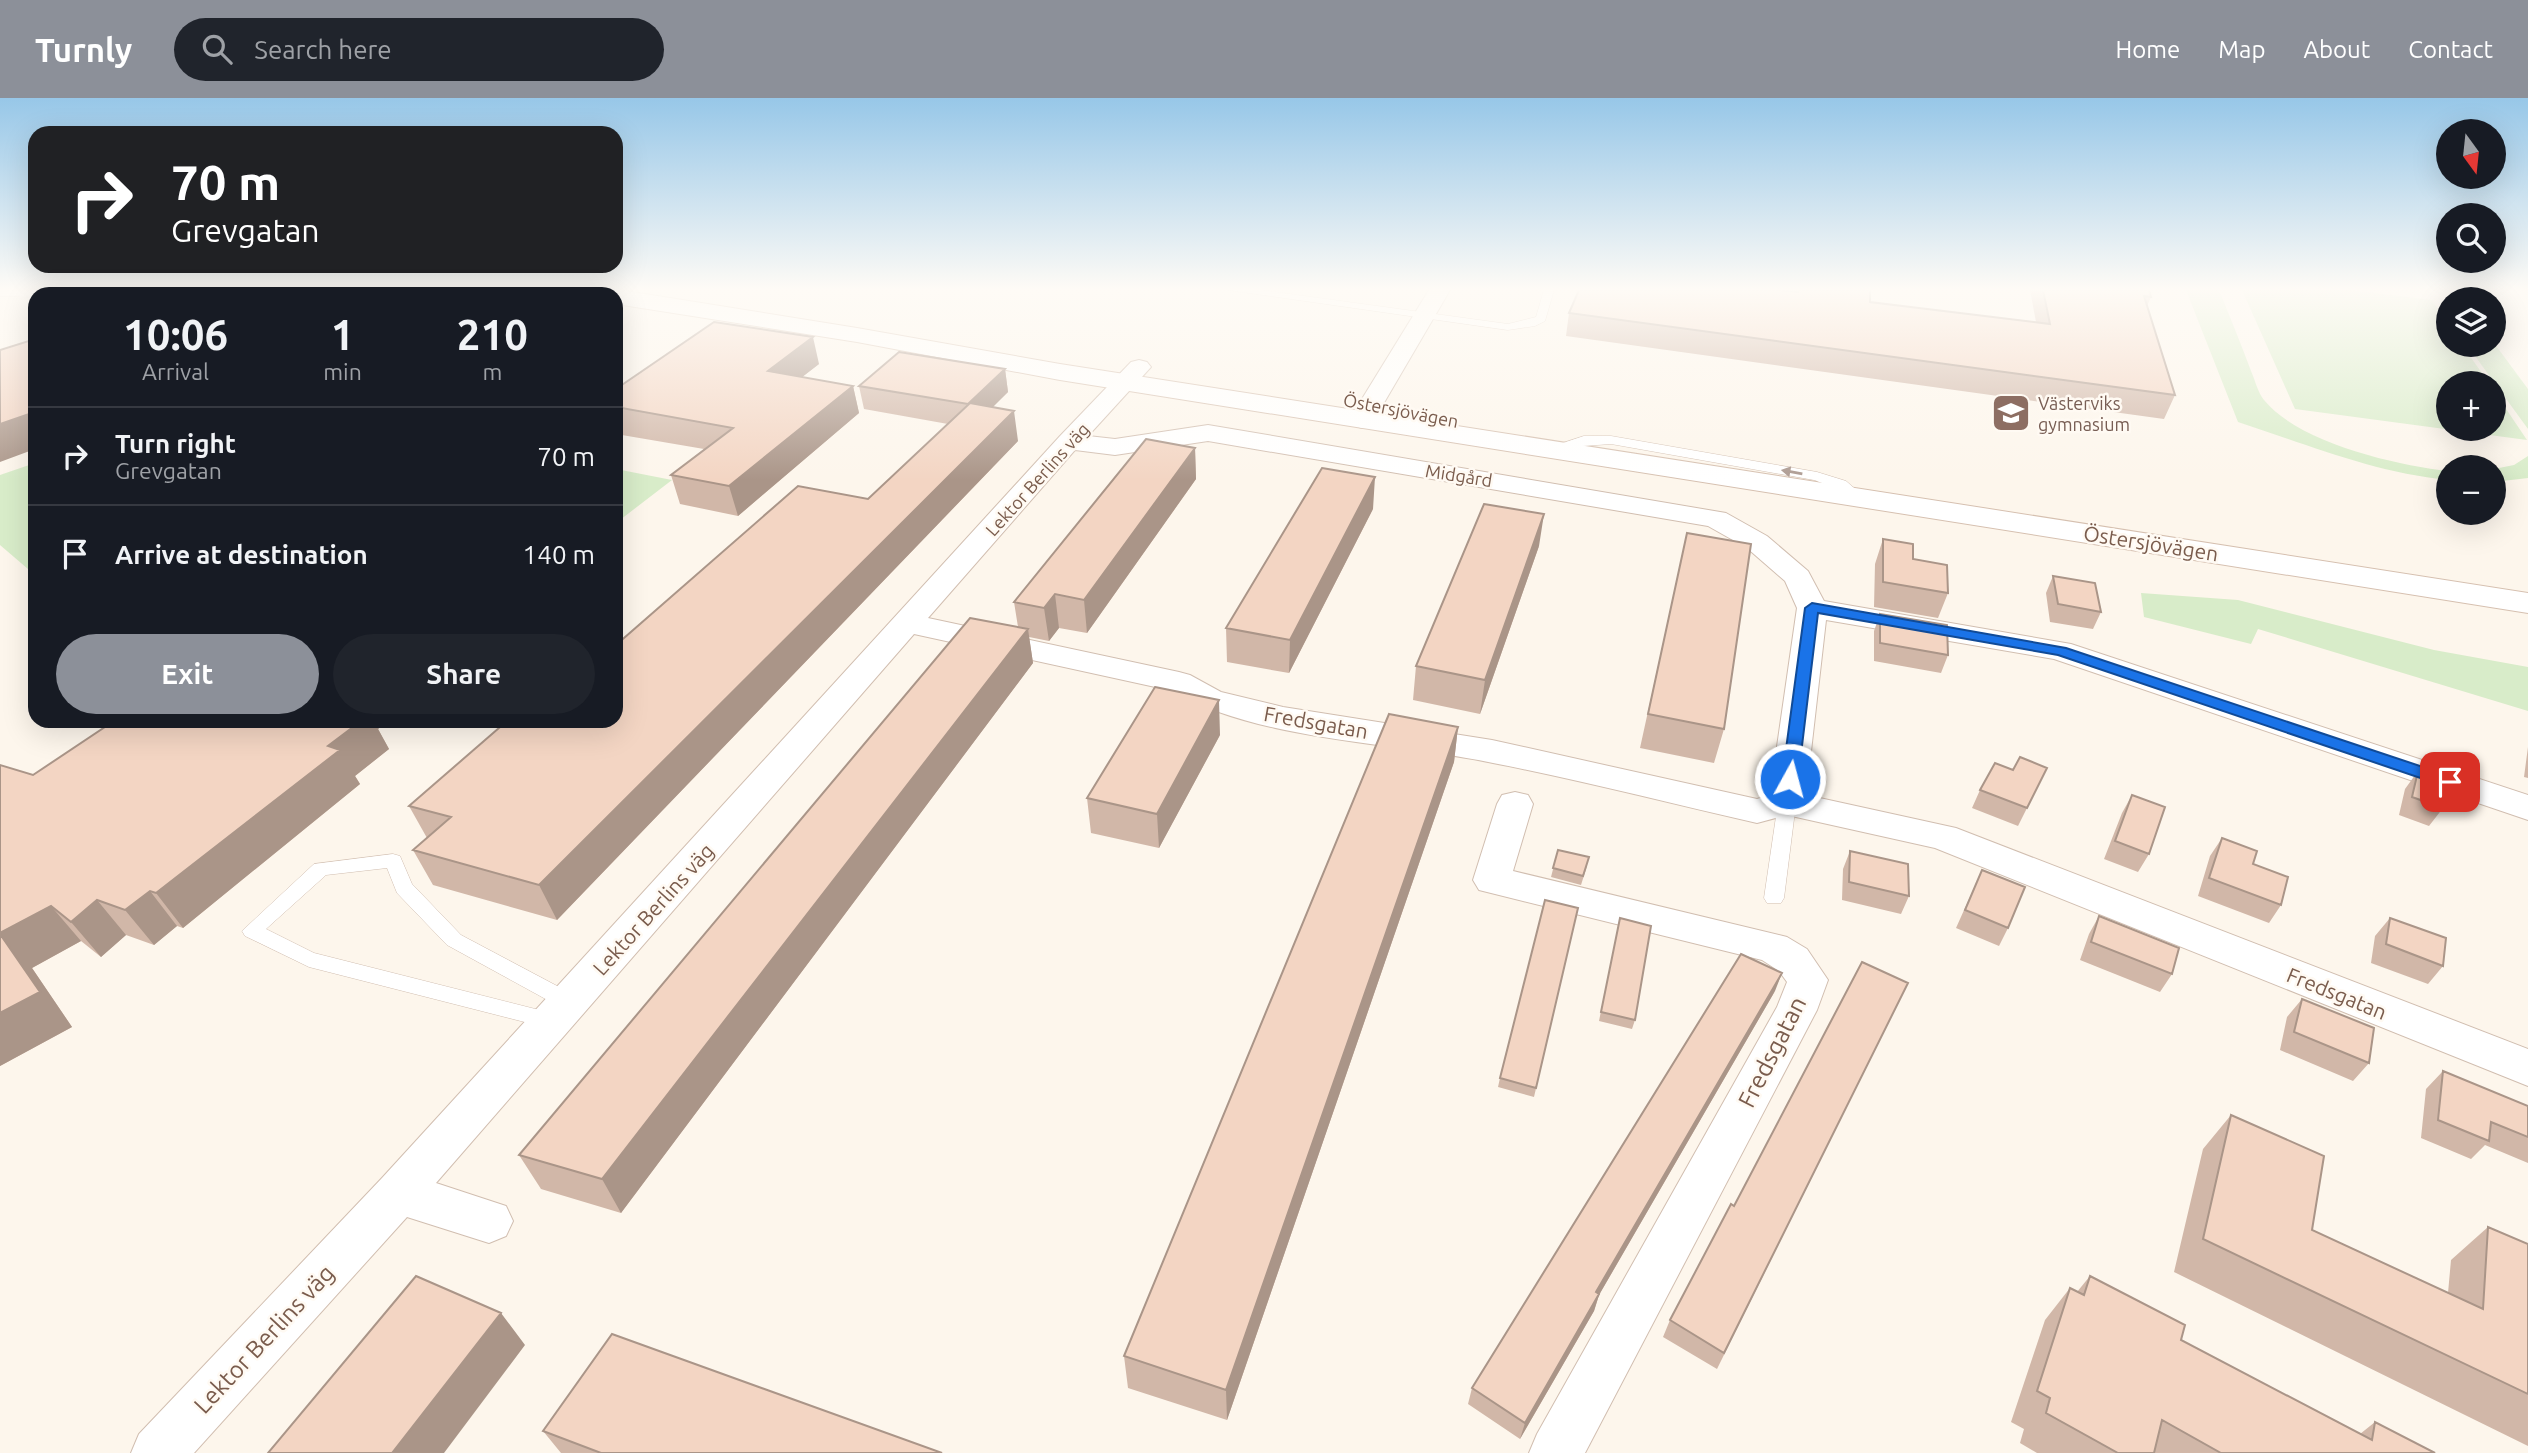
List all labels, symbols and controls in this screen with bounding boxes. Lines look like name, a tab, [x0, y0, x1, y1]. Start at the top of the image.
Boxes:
search box	[174, 18, 664, 81]
icon: search	[198, 30, 236, 68]
text: Turnly	[35, 31, 132, 68]
text: Search here	[254, 35, 392, 64]
text: Home	[2115, 36, 2180, 63]
text: Map	[2218, 36, 2265, 63]
text: About	[2303, 36, 2370, 63]
text: Contact	[2408, 36, 2493, 63]
north arrow	[2436, 119, 2506, 189]
map controls	[2436, 119, 2506, 525]
icon: right	[56, 154, 147, 245]
text: 70 m	[171, 154, 280, 209]
button: search	[2436, 203, 2506, 273]
text: Grevgatan	[171, 212, 320, 248]
button: layers	[2436, 287, 2506, 357]
text: 10:06	[123, 311, 228, 358]
text: 1	[331, 311, 354, 358]
text: 210	[457, 311, 528, 358]
text: Arrival	[142, 359, 209, 384]
text: min	[323, 359, 362, 384]
text: m	[482, 359, 502, 384]
button: +	[2436, 371, 2506, 441]
street label: Östersjövägen	[1342, 389, 1460, 431]
school or university icon: Västerviks gymnasium	[1990, 392, 2032, 434]
place label: Västerviks gymnasium	[2038, 393, 2130, 434]
street label: Lektor Berlins väg	[981, 419, 1093, 539]
text: Turn right	[115, 429, 236, 458]
icon: right	[56, 437, 94, 475]
text: 70 m	[537, 442, 595, 471]
button: −	[2436, 455, 2506, 525]
text: Grevgatan	[115, 458, 222, 483]
street label: Midgård	[1424, 460, 1494, 490]
one-way arrow	[1781, 466, 1803, 477]
street label: Östersjövägen	[2082, 520, 2220, 566]
icon: arrive	[56, 535, 94, 573]
text: Arrive at destination	[115, 540, 368, 569]
text: 140 m	[523, 540, 595, 569]
button: Exit	[56, 634, 319, 714]
button: Share	[333, 634, 595, 714]
street label: Fredsgatan	[1262, 701, 1370, 743]
position arrow	[1753, 742, 1827, 816]
pin	[2420, 752, 2480, 812]
icon: arrive	[2431, 763, 2469, 801]
street label: Lektor Berlins väg	[588, 838, 718, 980]
street label: Fredsgatan	[2284, 962, 2390, 1024]
street label: Fredsgatan	[1733, 992, 1811, 1112]
street label: Lektor Berlins väg	[188, 1259, 340, 1419]

